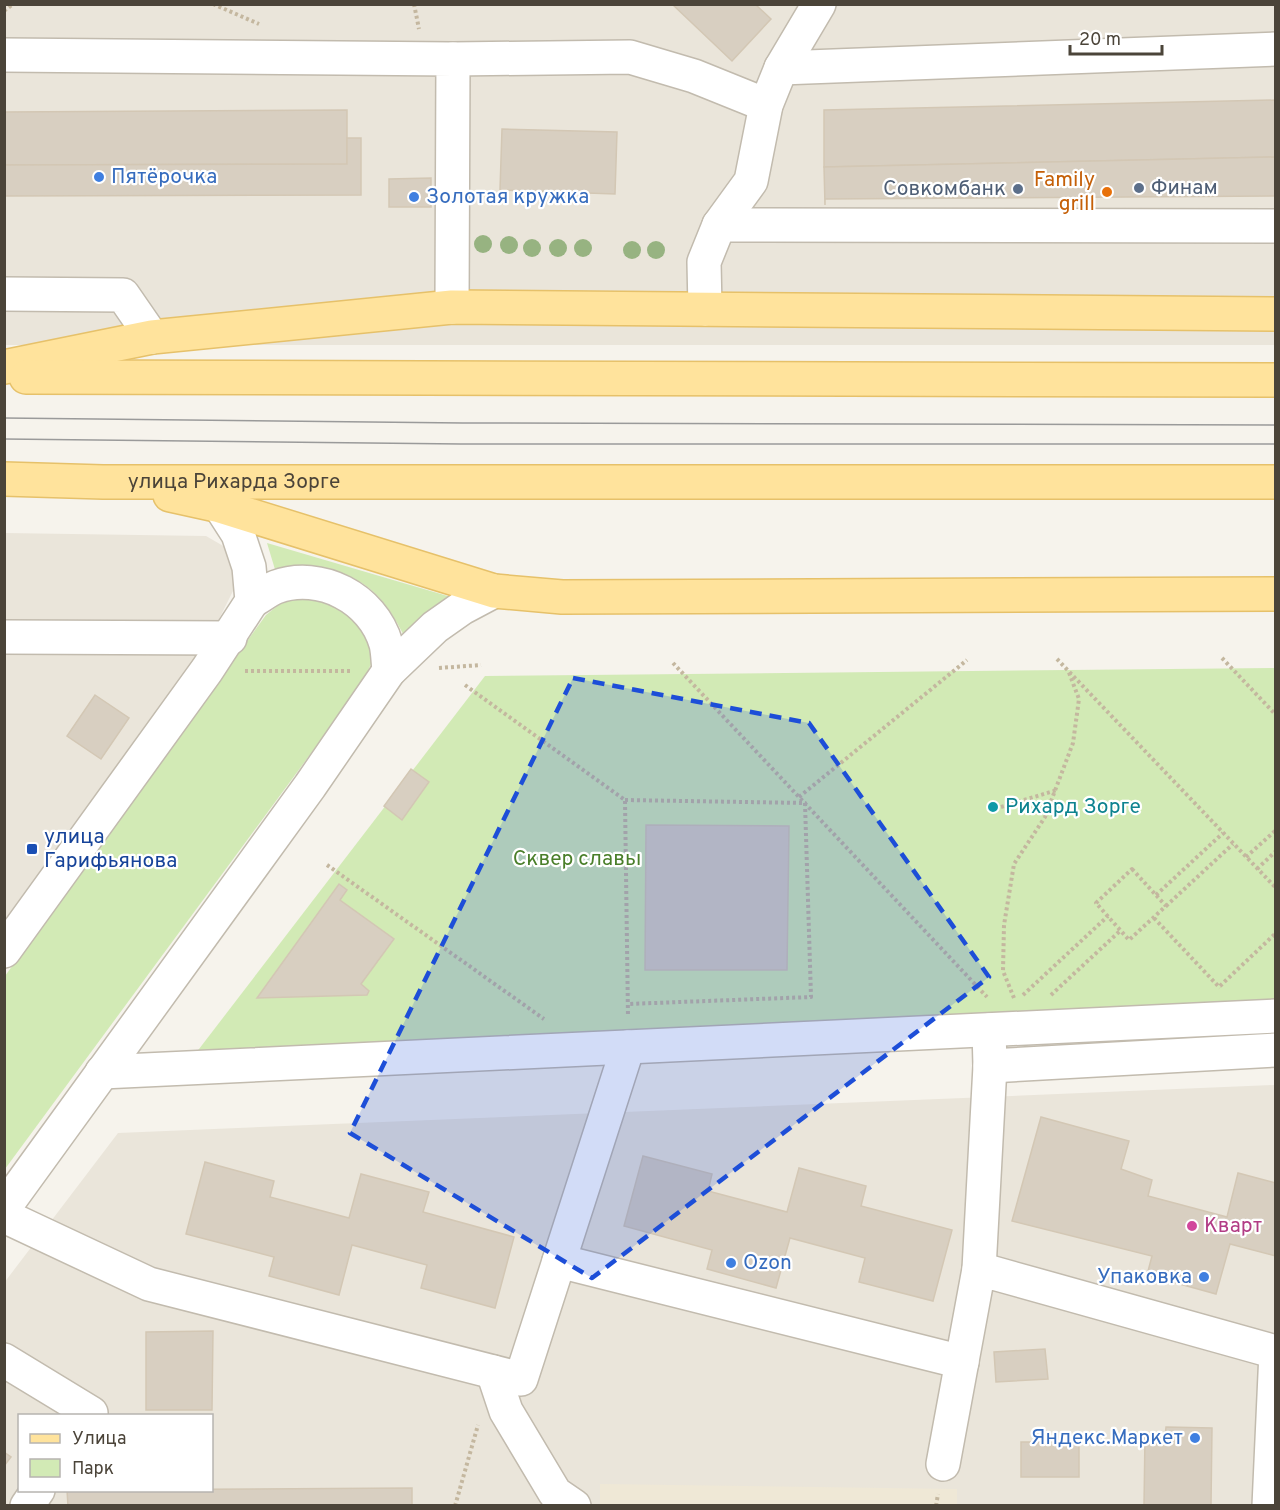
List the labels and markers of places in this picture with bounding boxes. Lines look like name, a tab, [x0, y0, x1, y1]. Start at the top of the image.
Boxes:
place label: Пятёрочка	[111, 164, 217, 191]
place label: Family grill	[1034, 167, 1095, 218]
marker: Пятёрочка	[92, 170, 106, 184]
place label: Финам	[1151, 175, 1218, 202]
place label: Совкомбанк	[883, 176, 1006, 203]
marker: Финам	[1132, 181, 1146, 195]
marker: Совкомбанк	[1011, 182, 1025, 196]
place label: Золотая кружка	[426, 184, 589, 211]
marker: Family grill	[1100, 185, 1114, 199]
marker: Золотая кружка	[407, 190, 421, 204]
place label: Рихард Зорге	[1005, 794, 1141, 821]
marker: Рихард Зорге	[986, 800, 1000, 814]
place label: улица Гарифьянова	[44, 824, 177, 875]
marker: улица Гарифьянова	[25, 842, 39, 856]
place label: Кварт	[1204, 1213, 1262, 1240]
marker: Кварт	[1185, 1219, 1199, 1233]
place label: Ozon	[743, 1250, 792, 1277]
marker: Ozon	[724, 1256, 738, 1270]
place label: Упаковка	[1097, 1264, 1192, 1291]
marker: Упаковка	[1197, 1270, 1211, 1284]
place label: Яндекс.Маркет	[1030, 1425, 1183, 1452]
marker: Яндекс.Маркет	[1188, 1431, 1202, 1445]

